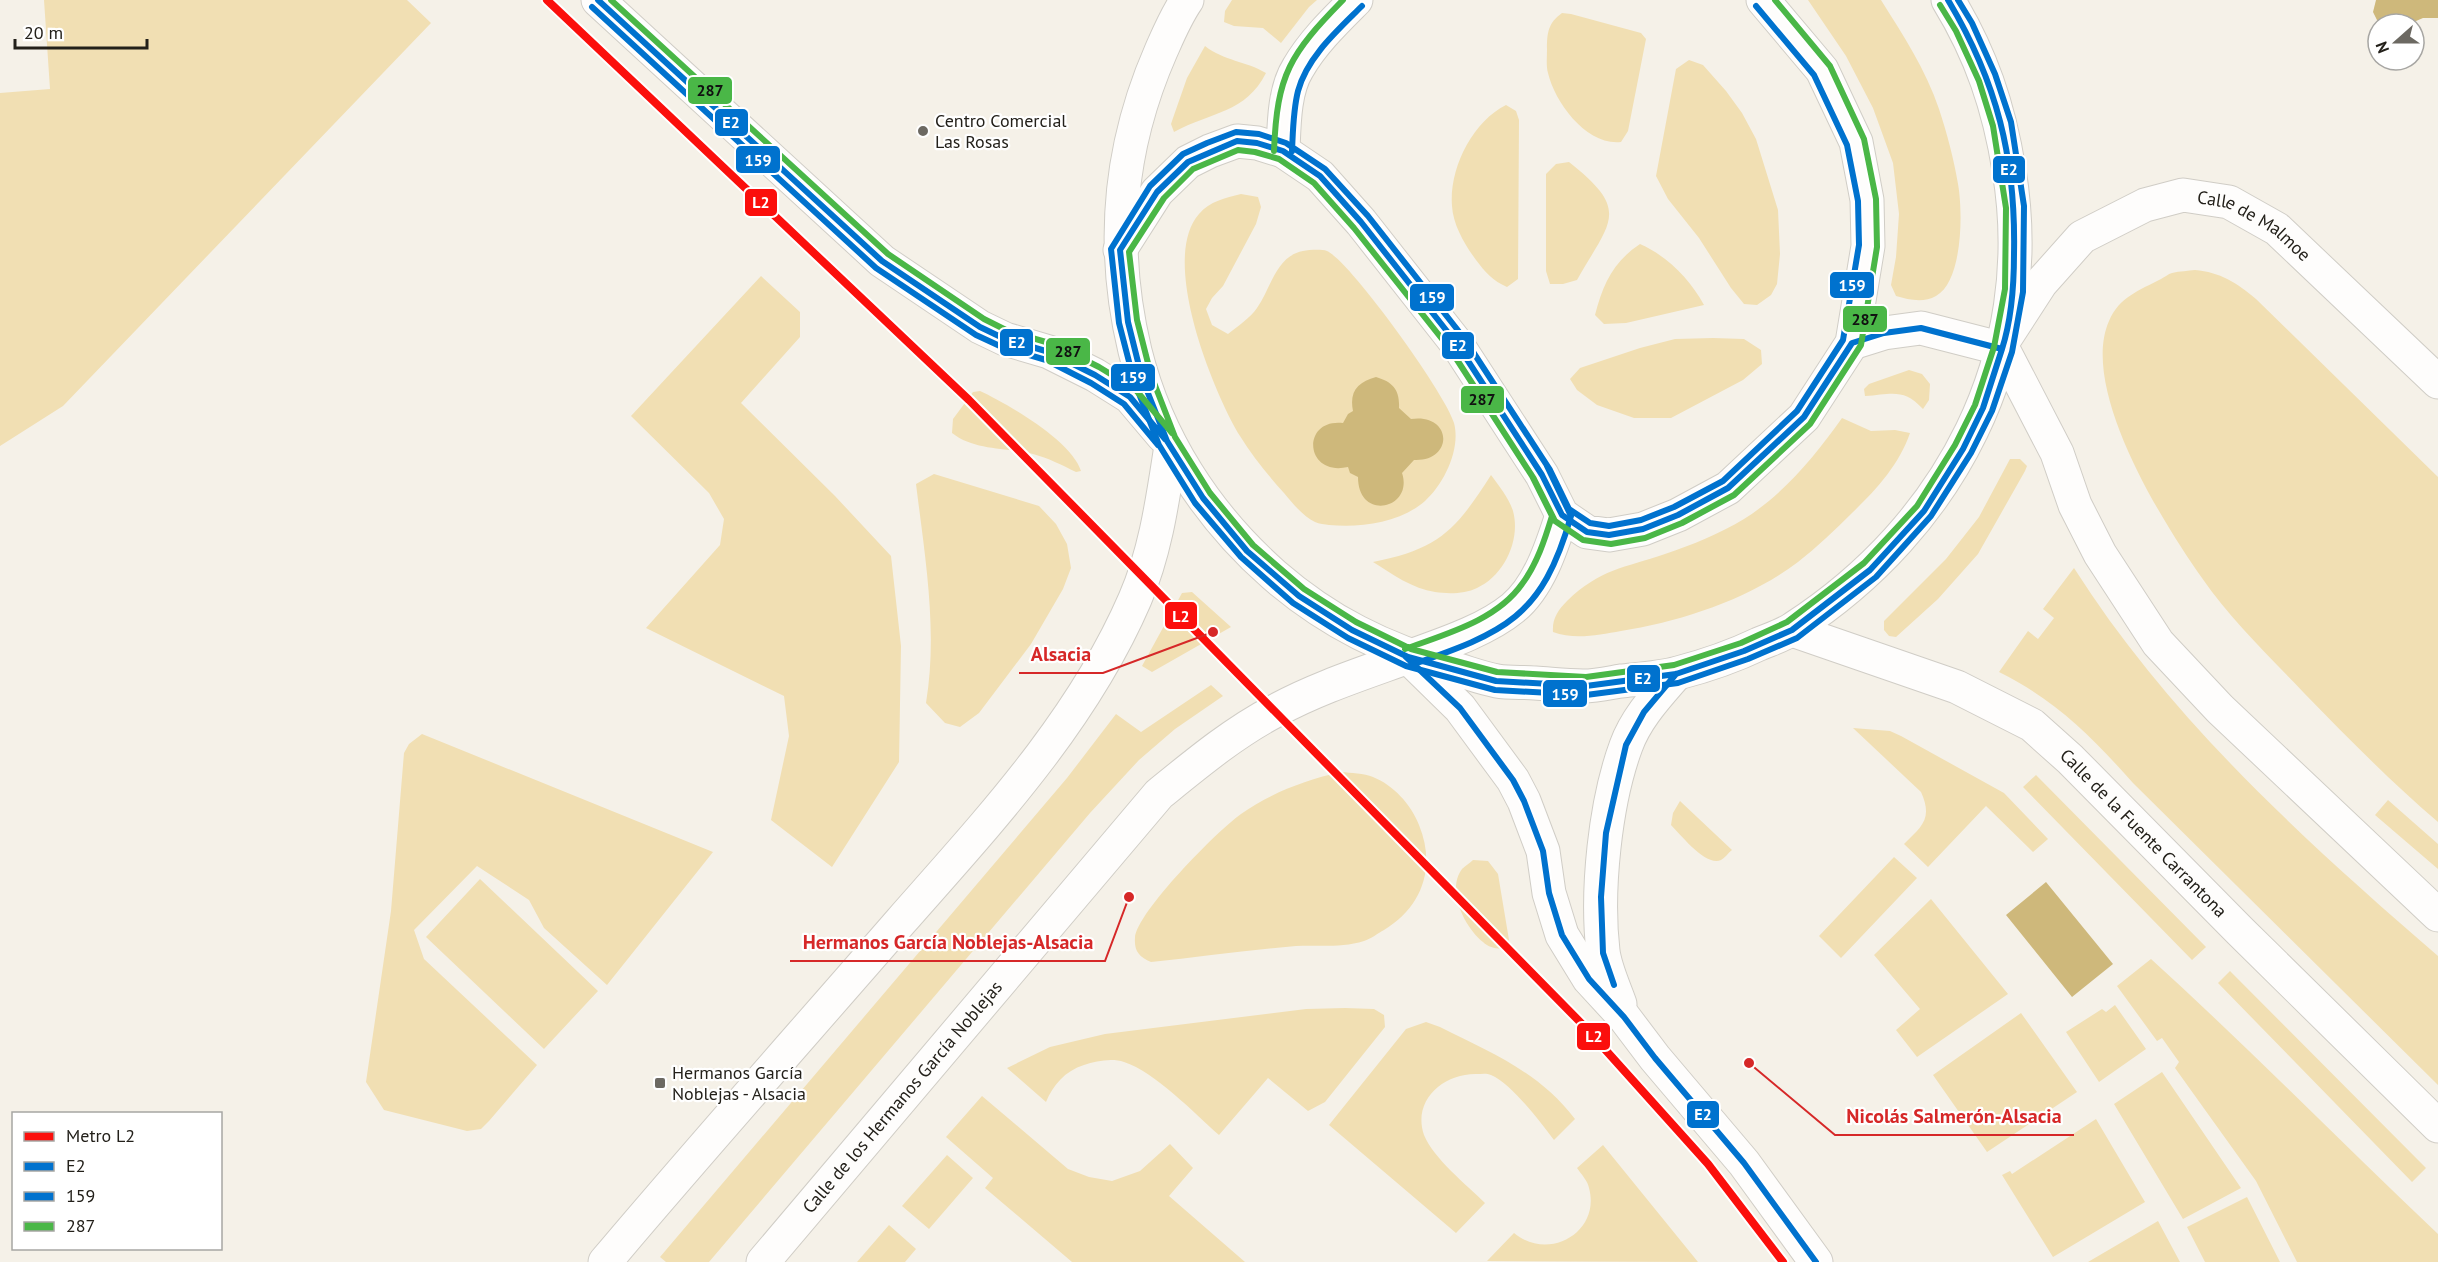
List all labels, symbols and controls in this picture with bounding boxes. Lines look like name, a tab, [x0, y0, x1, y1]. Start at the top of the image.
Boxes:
scale bar	[15, 12, 147, 50]
north arrow	[2366, 12, 2426, 72]
text: 20 m	[24, 21, 63, 44]
text: N	[2371, 39, 2393, 56]
line badge: 287	[687, 76, 733, 105]
text: 287	[696, 80, 724, 100]
line badge: E2	[714, 108, 749, 137]
place label: Centro Comercial Las Rosas	[935, 109, 1067, 153]
text: E2	[722, 112, 740, 132]
marker: Centro Comercial Las Rosas	[916, 124, 930, 138]
line badge: 159	[735, 145, 781, 174]
text: 159	[744, 150, 772, 170]
line badge: E2	[1992, 155, 2026, 184]
text: E2	[2000, 159, 2018, 179]
street label: Calle de Malmoe	[2196, 185, 2316, 266]
line badge: L2	[744, 188, 778, 217]
text: L2	[752, 192, 770, 212]
line badge: 159	[1829, 271, 1875, 299]
text: 159	[1838, 275, 1866, 295]
line badge: 159	[1409, 283, 1455, 312]
text: 159	[1418, 287, 1446, 307]
line badge: 287	[1842, 305, 1888, 333]
text: 287	[1851, 309, 1879, 329]
line badge: E2	[999, 328, 1034, 357]
line badge: E2	[1441, 331, 1475, 360]
text: E2	[1008, 332, 1026, 352]
text: E2	[1449, 335, 1467, 355]
line badge: 287	[1045, 337, 1091, 366]
text: 287	[1054, 341, 1082, 361]
line badge: 159	[1110, 363, 1156, 392]
text: 159	[1119, 367, 1147, 387]
line badge: 287	[1460, 385, 1505, 414]
text: 287	[1468, 389, 1496, 409]
line badge: L2	[1164, 601, 1198, 630]
text: L2	[1172, 606, 1190, 626]
callout: Alsacia	[1019, 635, 1103, 673]
text: Alsacia	[1031, 641, 1091, 667]
line badge: E2	[1626, 664, 1661, 693]
text: E2	[1634, 668, 1652, 688]
line badge: 159	[1542, 679, 1588, 708]
text: 159	[1551, 684, 1579, 704]
street label: Calle de la Fuente Carrantona	[2055, 744, 2232, 922]
callout: Hermanos García Noblejas-Alsacia	[790, 923, 1105, 961]
text: Hermanos García Noblejas-Alsacia	[803, 929, 1093, 955]
street label: Calle de los Hermanos García Noblejas	[797, 976, 1007, 1218]
line badge: L2	[1576, 1022, 1611, 1051]
text: L2	[1585, 1026, 1603, 1046]
place label: Hermanos García Noblejas - Alsacia	[672, 1061, 806, 1105]
marker: Hermanos García Noblejas - Alsacia	[653, 1076, 667, 1090]
callout: Nicolás Salmerón-Alsacia	[1835, 1097, 2074, 1135]
line badge: E2	[1686, 1100, 1720, 1129]
text: Nicolás Salmerón-Alsacia	[1846, 1103, 2062, 1129]
text: E2	[1694, 1104, 1712, 1124]
legend	[12, 1112, 222, 1250]
text: Metro L2	[66, 1124, 135, 1147]
text: E2	[66, 1154, 85, 1177]
text: 159	[66, 1184, 95, 1207]
text: 287	[66, 1214, 95, 1237]

